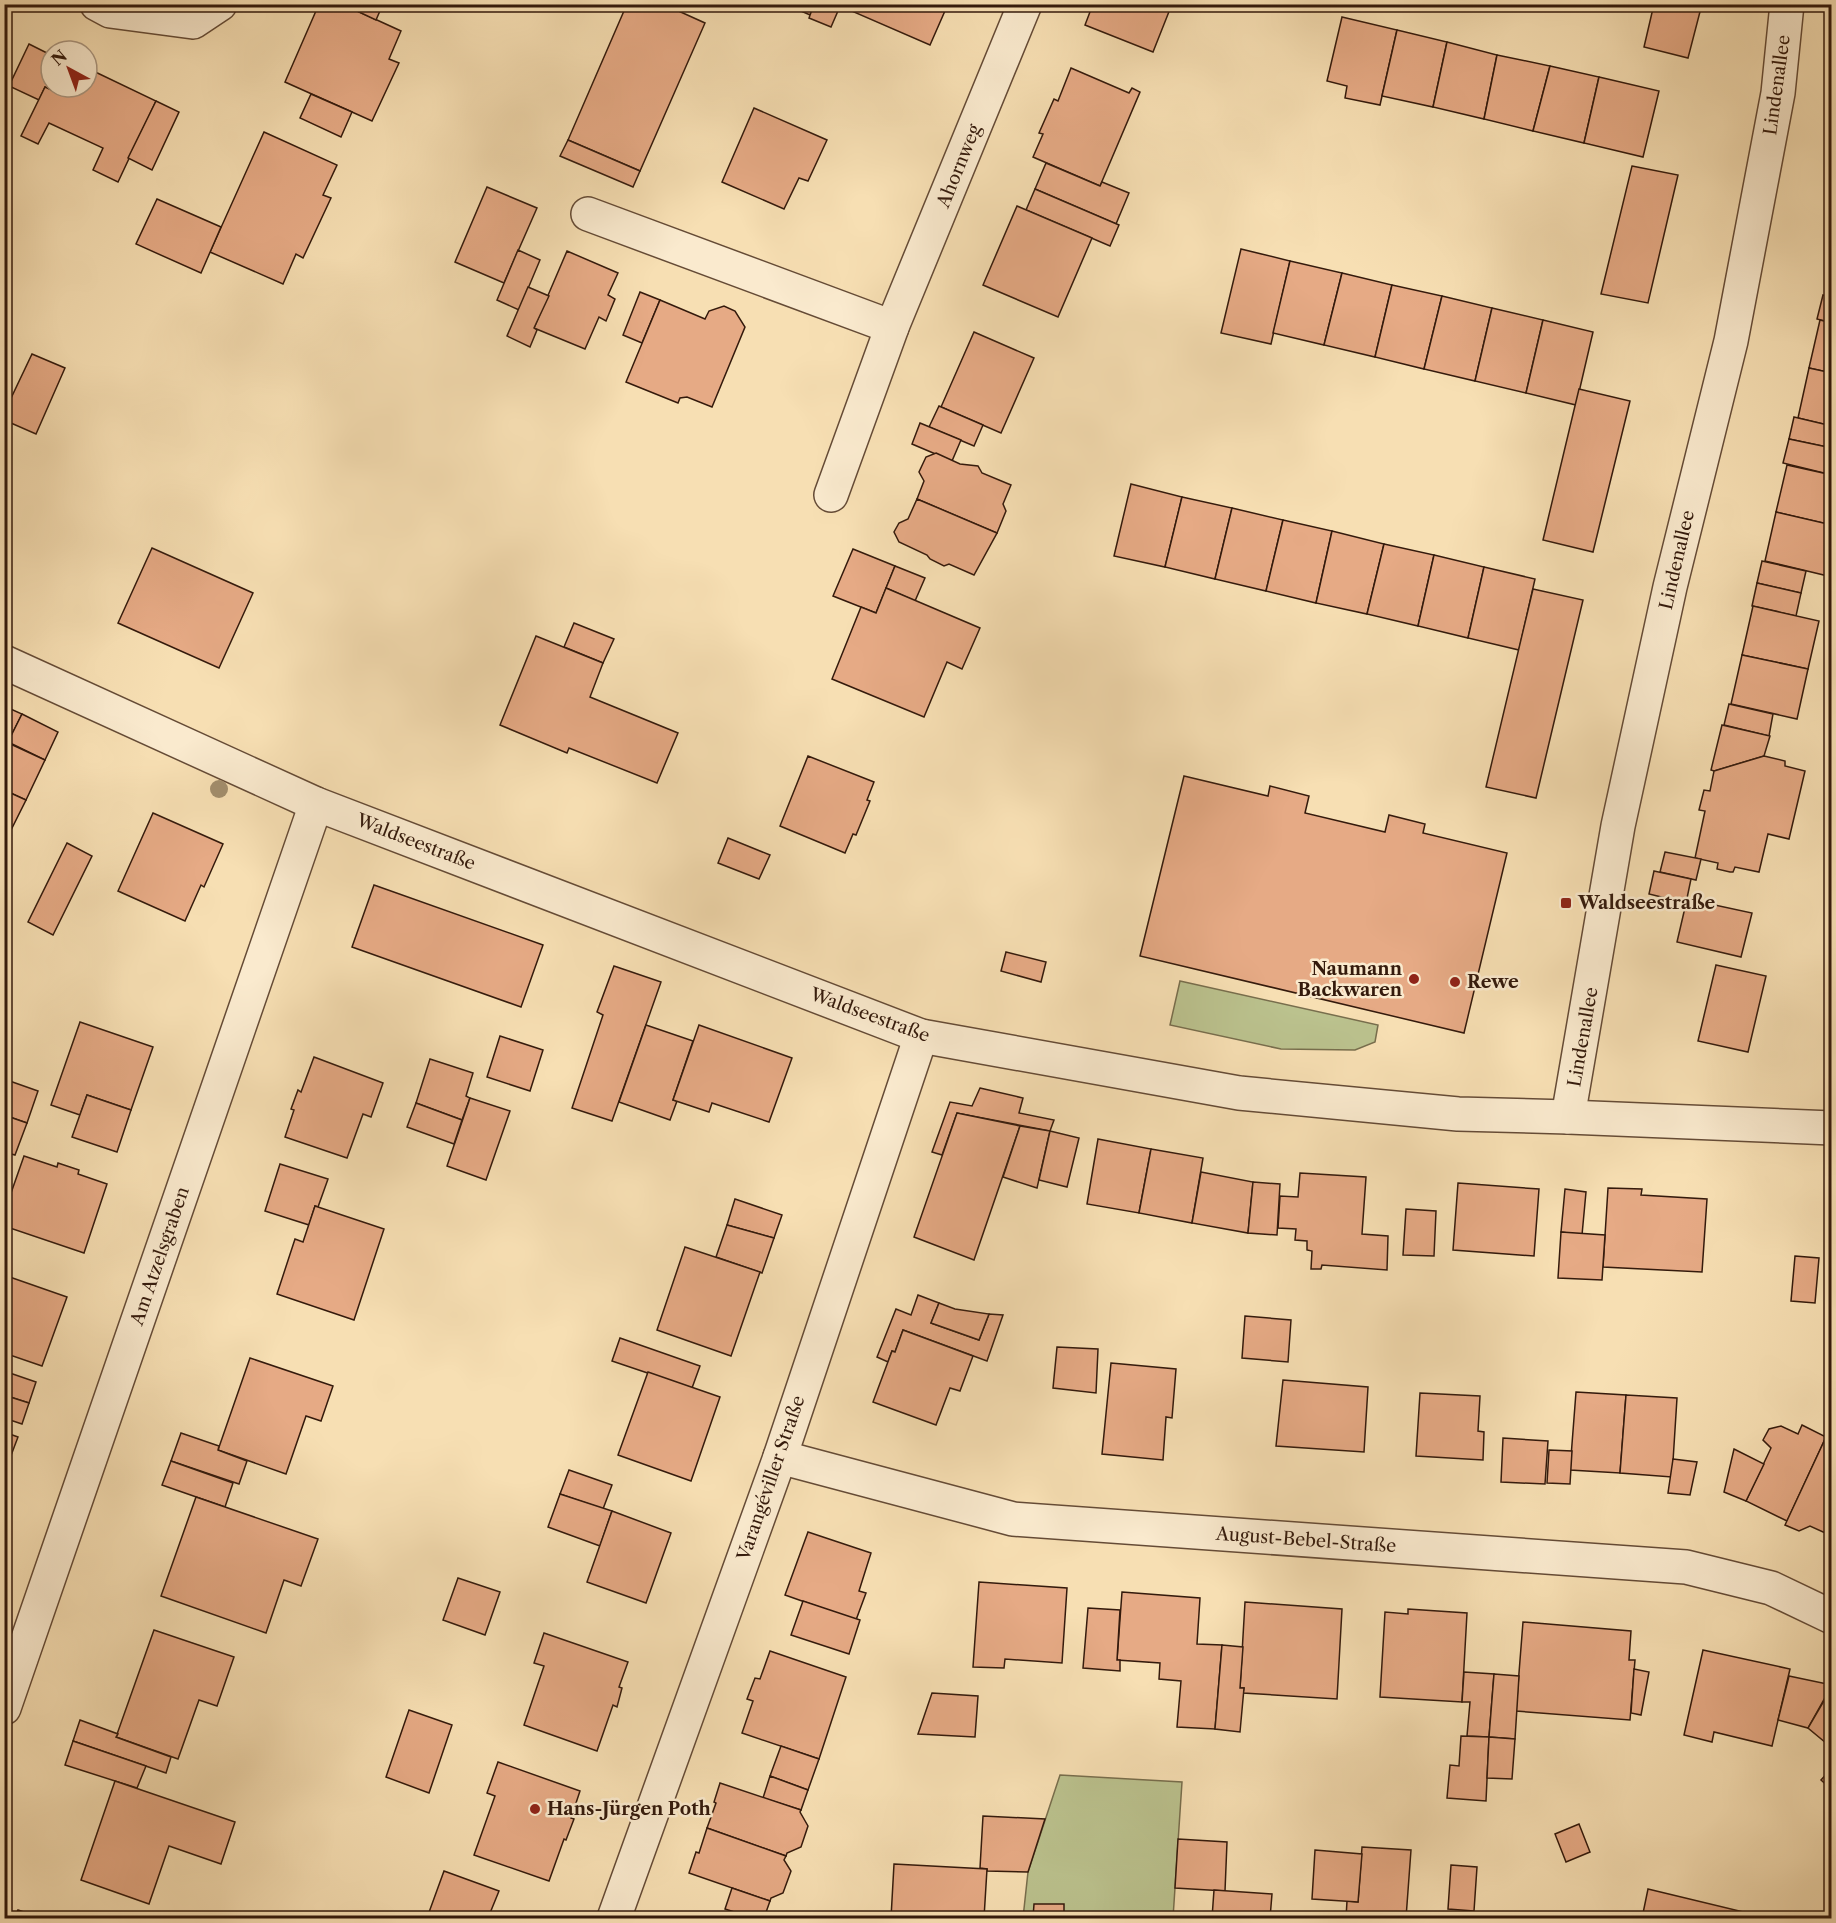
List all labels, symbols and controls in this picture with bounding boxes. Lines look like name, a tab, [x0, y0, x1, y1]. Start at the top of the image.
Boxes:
street label: Lindenallee	[1759, 33, 1795, 137]
north arrow	[39, 39, 99, 99]
text: N	[47, 46, 71, 70]
street label: Ahornweg	[932, 121, 986, 212]
street label: Lindenallee	[1655, 508, 1699, 612]
street label: Waldseestraße	[352, 809, 479, 875]
place label: Waldseestraße	[1577, 892, 1716, 914]
marker: Waldseestraße	[1559, 896, 1573, 910]
place label: Naumann Backwaren	[1298, 958, 1403, 1001]
place label: Rewe	[1467, 971, 1519, 993]
marker: Naumann Backwaren	[1407, 972, 1421, 986]
marker: Rewe	[1448, 975, 1462, 989]
street label: Waldseestraße	[806, 983, 933, 1047]
street label: Lindenallee	[1563, 985, 1603, 1089]
street label: Am Atzelsgraben	[126, 1184, 194, 1329]
street label: Varangéviller Straße	[732, 1393, 810, 1564]
street label: August-Bebel-Straße	[1214, 1523, 1397, 1557]
place label: Hans-Jürgen Poth	[547, 1798, 711, 1820]
marker: Hans-Jürgen Poth	[528, 1802, 542, 1816]

